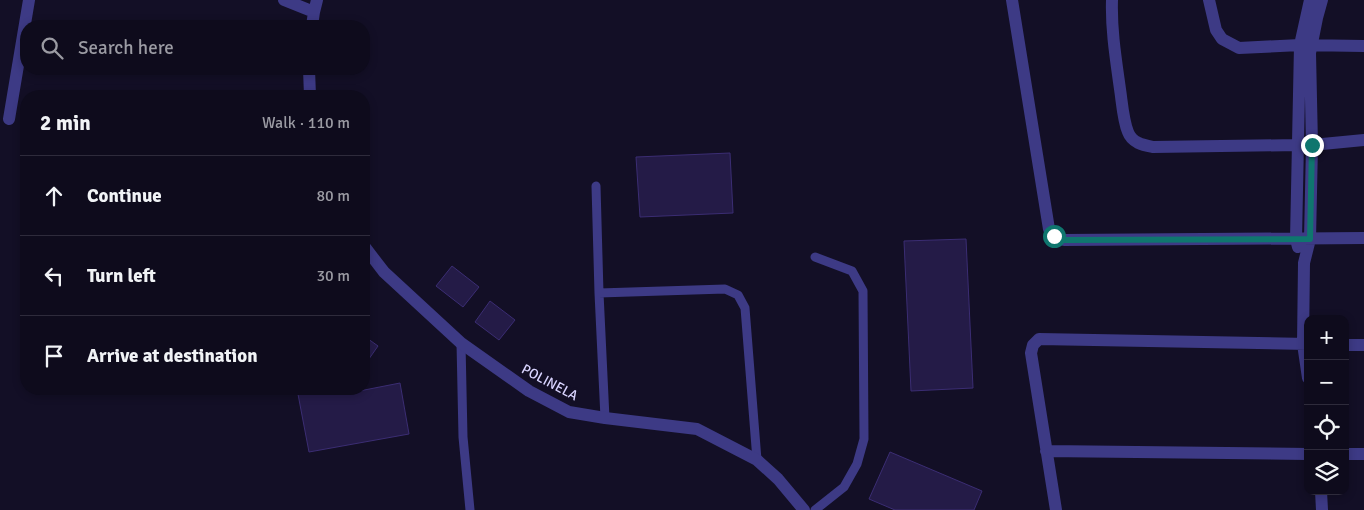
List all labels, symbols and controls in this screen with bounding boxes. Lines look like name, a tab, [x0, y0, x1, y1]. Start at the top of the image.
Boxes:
search box	[20, 20, 370, 75]
icon: search	[38, 34, 66, 62]
text: Search here	[78, 36, 174, 60]
text: 2 min	[40, 110, 91, 136]
text: Walk · 110 m	[262, 113, 350, 133]
route end	[1301, 134, 1324, 157]
icon: ahead	[40, 182, 68, 210]
text: Continue	[87, 184, 162, 208]
text: 80 m	[316, 186, 350, 206]
route start	[1043, 225, 1066, 248]
icon: left	[40, 262, 68, 290]
text: Turn left	[87, 264, 156, 288]
text: 30 m	[316, 266, 350, 286]
map controls	[1304, 315, 1349, 495]
button: +	[1304, 315, 1349, 360]
icon: arrive	[40, 342, 68, 370]
text: Arrive at destination	[87, 344, 258, 368]
street label: POLINELA	[519, 360, 581, 405]
button: −	[1304, 360, 1349, 405]
button: locate	[1304, 405, 1349, 450]
button: layers	[1304, 450, 1349, 495]

